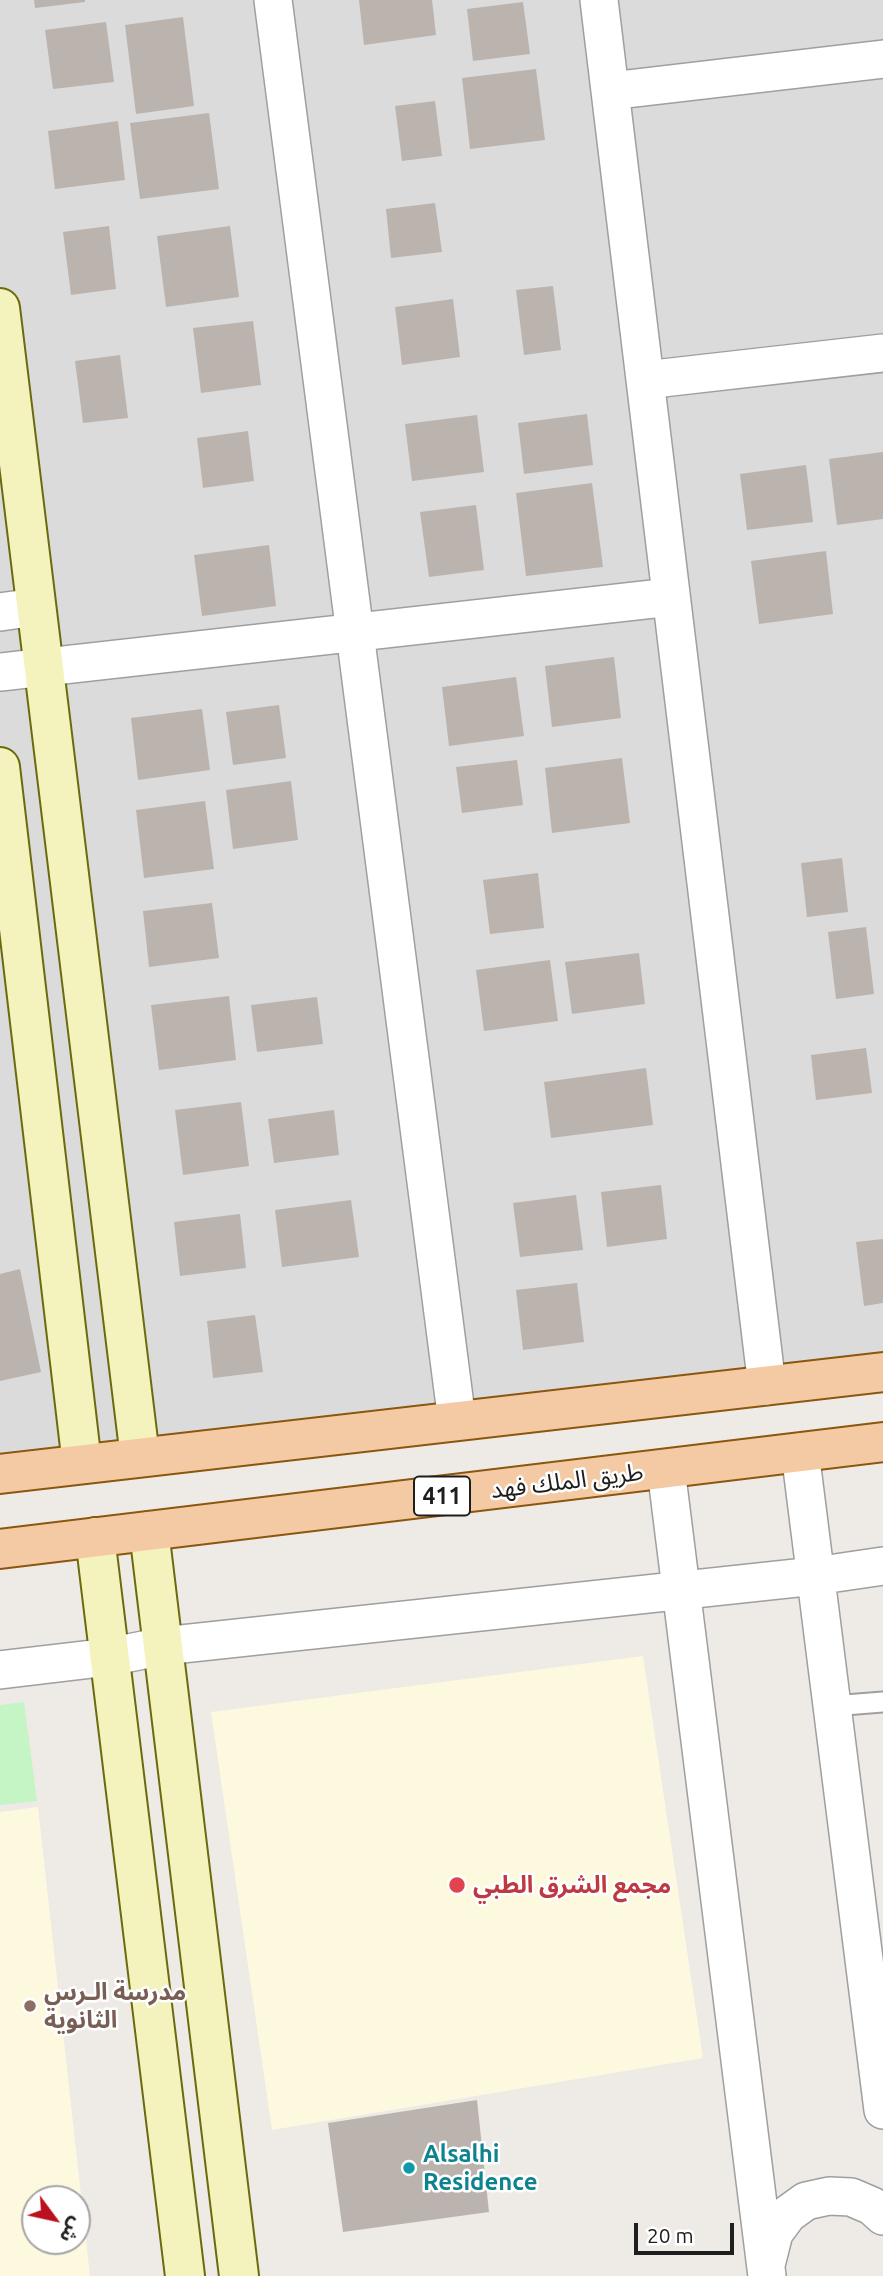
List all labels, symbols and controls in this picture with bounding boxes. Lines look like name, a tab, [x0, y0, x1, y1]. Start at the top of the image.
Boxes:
street label: طريق الملك فهد	[489, 1457, 645, 1505]
road number: 411	[414, 1476, 470, 1516]
place label: مجمع الشرق الطبي	[473, 1871, 671, 1899]
marker: مجمع الشرق الطبي	[447, 1875, 467, 1895]
place label: مدرسة الـرس الثانوية	[44, 1978, 186, 2034]
marker: مدرسة الـرس الثانوية	[22, 1998, 38, 2014]
place label: Alsalhi Residence	[423, 2140, 537, 2196]
marker: Alsalhi Residence	[401, 2160, 417, 2176]
north arrow	[21, 2185, 91, 2255]
scale bar	[638, 2210, 738, 2254]
text: ش	[56, 2213, 88, 2247]
text: 20 m	[647, 2223, 694, 2247]

